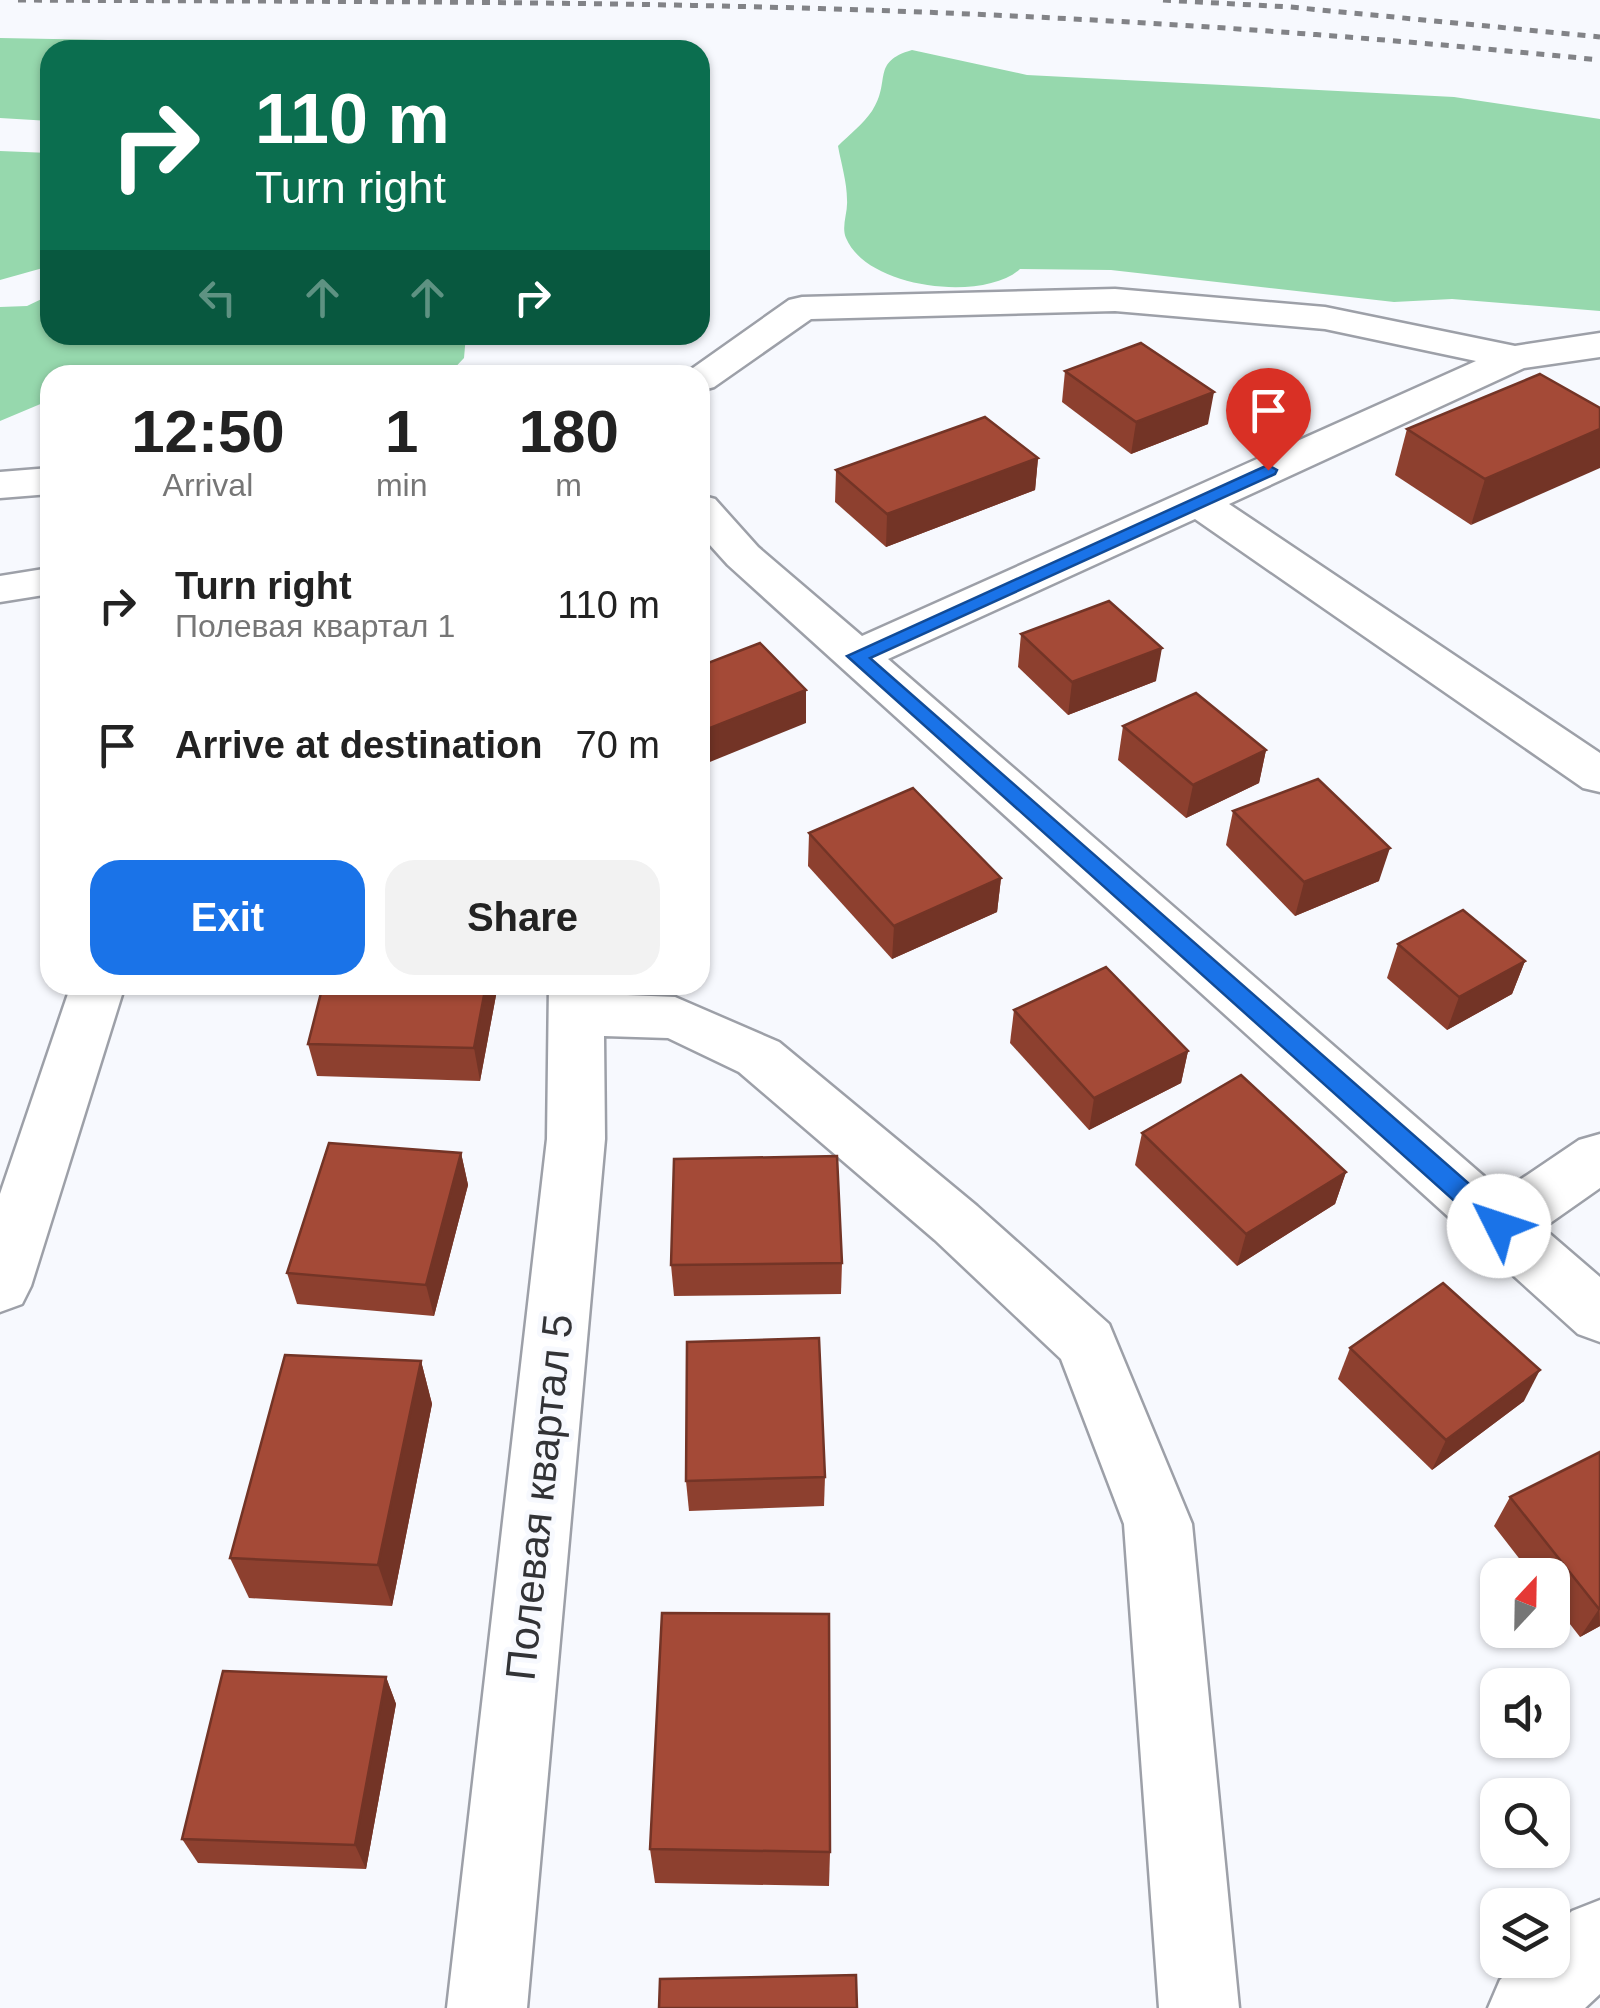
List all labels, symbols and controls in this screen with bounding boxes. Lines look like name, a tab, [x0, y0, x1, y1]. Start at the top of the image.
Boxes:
icon: right	[90, 80, 220, 210]
text: 110 m	[255, 80, 450, 158]
text: Turn right	[255, 162, 446, 213]
icon: left	[190, 270, 245, 325]
icon: ahead	[295, 270, 350, 325]
icon: ahead	[400, 270, 455, 325]
icon: right	[505, 270, 560, 325]
pin	[1226, 368, 1311, 471]
icon: arrive	[1241, 383, 1296, 438]
text: 12:50	[131, 398, 285, 465]
text: 1	[385, 398, 418, 465]
text: 180	[519, 398, 619, 465]
text: Arrival	[163, 467, 253, 503]
text: min	[376, 467, 427, 503]
text: m	[555, 467, 582, 503]
text: Turn right	[175, 565, 352, 607]
icon: right	[90, 578, 145, 633]
text: 110 m	[557, 584, 660, 626]
text: Полевая квартал 1	[175, 608, 455, 644]
icon: arrive	[90, 718, 145, 773]
text: Arrive at destination	[175, 724, 542, 766]
text: 70 m	[576, 724, 660, 766]
button: Exit	[90, 860, 365, 975]
button: Share	[385, 860, 660, 975]
position arrow	[1447, 1174, 1551, 1278]
street label: Полевая квартал 5	[496, 1312, 582, 1682]
north arrow	[1480, 1558, 1570, 1648]
map controls	[1480, 1558, 1570, 1978]
button: sound	[1480, 1668, 1570, 1758]
button: search	[1480, 1778, 1570, 1868]
button: layers	[1480, 1888, 1570, 1978]

